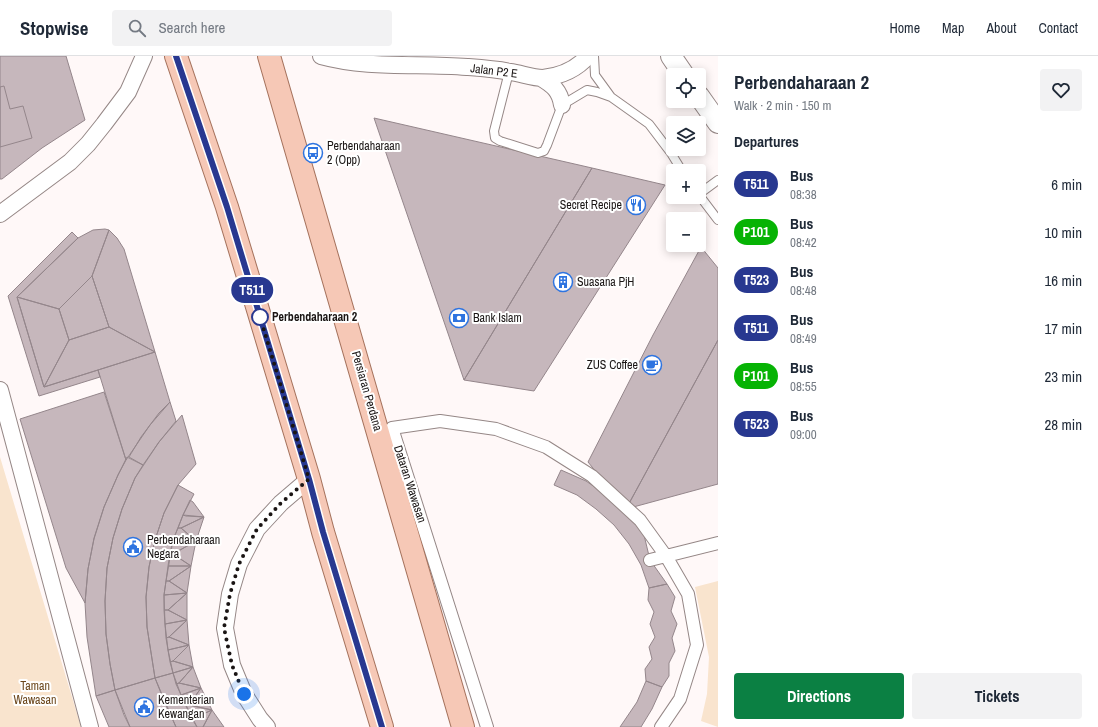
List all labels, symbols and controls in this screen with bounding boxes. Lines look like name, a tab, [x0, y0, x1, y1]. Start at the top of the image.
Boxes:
search box	[112, 10, 392, 46]
text: Stopwise	[20, 15, 88, 41]
icon: search	[126, 17, 148, 39]
text: Search here	[158, 17, 225, 38]
text: Home	[889, 19, 920, 37]
text: Map	[942, 19, 964, 37]
text: About	[986, 19, 1016, 37]
text: Contact	[1038, 19, 1078, 37]
street label: Jalan P2 E	[469, 60, 519, 82]
map controls	[666, 68, 706, 252]
button: locate	[666, 68, 706, 108]
text: Perbendaharaan 2	[734, 69, 869, 95]
button: heart	[1040, 69, 1082, 111]
text: Walk · 2 min · 150 m	[734, 97, 831, 114]
button: layers	[666, 116, 706, 156]
text: Departures	[734, 131, 799, 152]
place label: Perbendaharaan 2 (Opp)	[327, 138, 400, 168]
bus stop icon: Perbendaharaan 2 (Opp)	[302, 142, 324, 164]
button: +	[666, 164, 706, 204]
text: Bus	[790, 165, 813, 186]
text: 6 min	[1051, 174, 1082, 195]
text: T511	[743, 175, 769, 193]
text: 08:38	[790, 186, 817, 203]
restaurant icon: Secret Recipe	[625, 194, 647, 216]
place label: Secret Recipe	[560, 197, 622, 213]
button: −	[666, 212, 706, 252]
text: Bus	[790, 213, 813, 234]
text: 10 min	[1044, 222, 1082, 243]
text: P101	[743, 223, 769, 241]
text: 08:42	[790, 234, 817, 251]
text: Bus	[790, 261, 813, 282]
text: 16 min	[1044, 270, 1082, 291]
building icon: Suasana PjH	[552, 271, 574, 293]
text: T523	[743, 271, 769, 289]
place label: Suasana PjH	[577, 274, 634, 290]
line badge: T511	[224, 277, 280, 303]
text: T511	[239, 281, 265, 299]
text: 08:48	[790, 282, 817, 299]
bank icon: Bank Islam	[448, 307, 470, 329]
marker: Perbendaharaan 2	[251, 308, 269, 326]
place label: Perbendaharaan 2	[272, 309, 358, 325]
text: Bus	[790, 309, 813, 330]
place label: Bank Islam	[473, 310, 522, 326]
text: 17 min	[1044, 318, 1082, 339]
text: T511	[743, 319, 769, 337]
text: 08:49	[790, 330, 817, 347]
street label: Persiaran Perdana	[348, 349, 386, 433]
cafe icon: ZUS Coffee	[641, 354, 663, 376]
place label: ZUS Coffee	[587, 357, 638, 373]
text: Bus	[790, 357, 813, 378]
text: 23 min	[1044, 366, 1082, 387]
text: P101	[743, 367, 769, 385]
text: 08:55	[790, 378, 817, 395]
text: Bus	[790, 405, 813, 426]
text: 28 min	[1044, 414, 1082, 435]
text: T523	[743, 415, 769, 433]
text: 09:00	[790, 426, 817, 443]
street label: Dataran Wawasan	[390, 443, 430, 525]
place label: Perbendaharaan Negara	[147, 532, 220, 562]
public building icon: Perbendaharaan Negara	[122, 536, 144, 558]
button: Directions	[734, 673, 904, 719]
button: Tickets	[912, 673, 1082, 719]
park label: Taman Wawasan	[14, 678, 56, 708]
your location	[234, 684, 254, 704]
place label: Kementerian Kewangan	[158, 692, 214, 722]
public building icon: Kementerian Kewangan	[133, 696, 155, 718]

